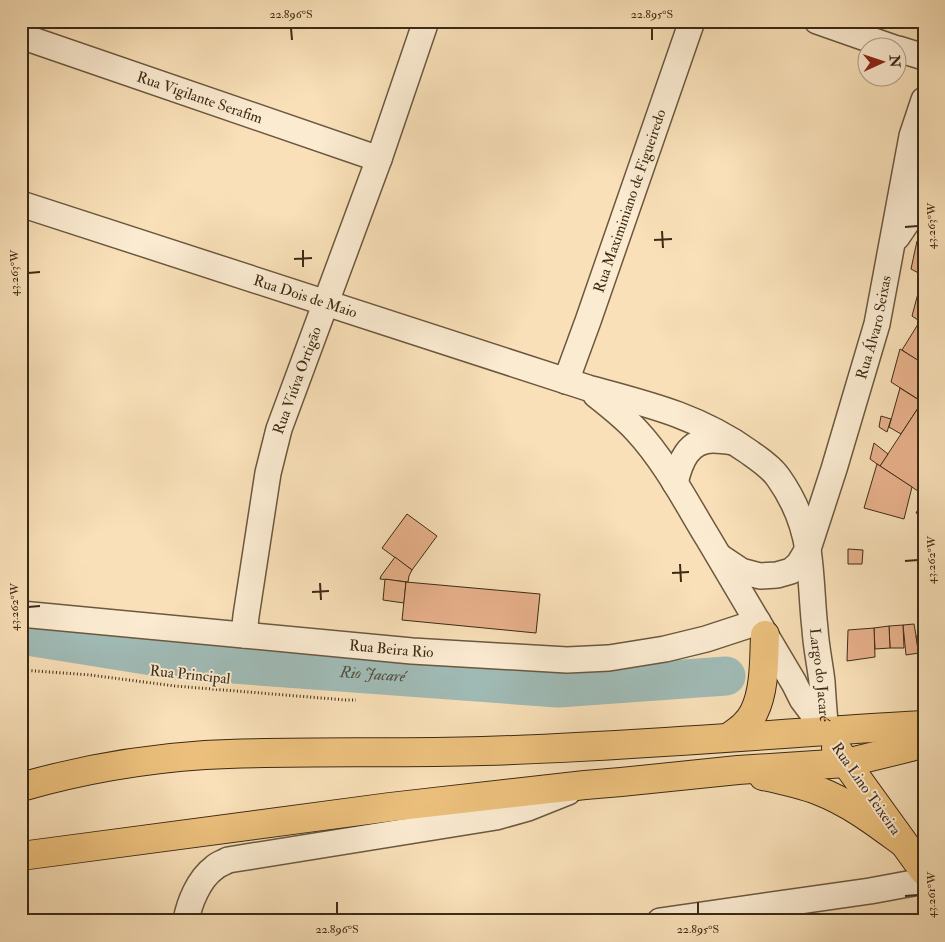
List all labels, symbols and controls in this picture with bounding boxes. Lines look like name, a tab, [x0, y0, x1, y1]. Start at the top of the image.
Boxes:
text: 22.896°S	[269, 7, 313, 22]
text: 22.895°S	[631, 7, 673, 22]
north arrow	[858, 38, 908, 88]
text: N	[886, 54, 903, 69]
street label: Rua Vigilante Serafim	[134, 67, 266, 128]
street label: Rua Maximiniano de Figueiredo	[589, 107, 670, 295]
text: 43.263°W	[924, 202, 939, 249]
text: 43.263°W	[7, 249, 22, 296]
street label: Rua Dois de Maio	[251, 271, 360, 322]
street label: Rua Álvaro Seixas	[852, 274, 895, 381]
street label: Rua Viúva Ortigão	[268, 324, 326, 437]
text: 43.262°W	[924, 535, 939, 584]
text: 43.262°W	[7, 582, 22, 631]
street label: Largo do Jacaré	[805, 627, 834, 723]
street label: Rua Beira Rio	[348, 636, 434, 662]
street label: Rua Principal	[149, 661, 232, 690]
water label: Rio Jacaré	[338, 662, 408, 687]
street label: Rua Lino Teixeira	[827, 739, 905, 840]
text: 43.261°W	[924, 871, 939, 918]
text: 22.896°S	[315, 922, 359, 937]
text: 22.895°S	[677, 922, 719, 937]

